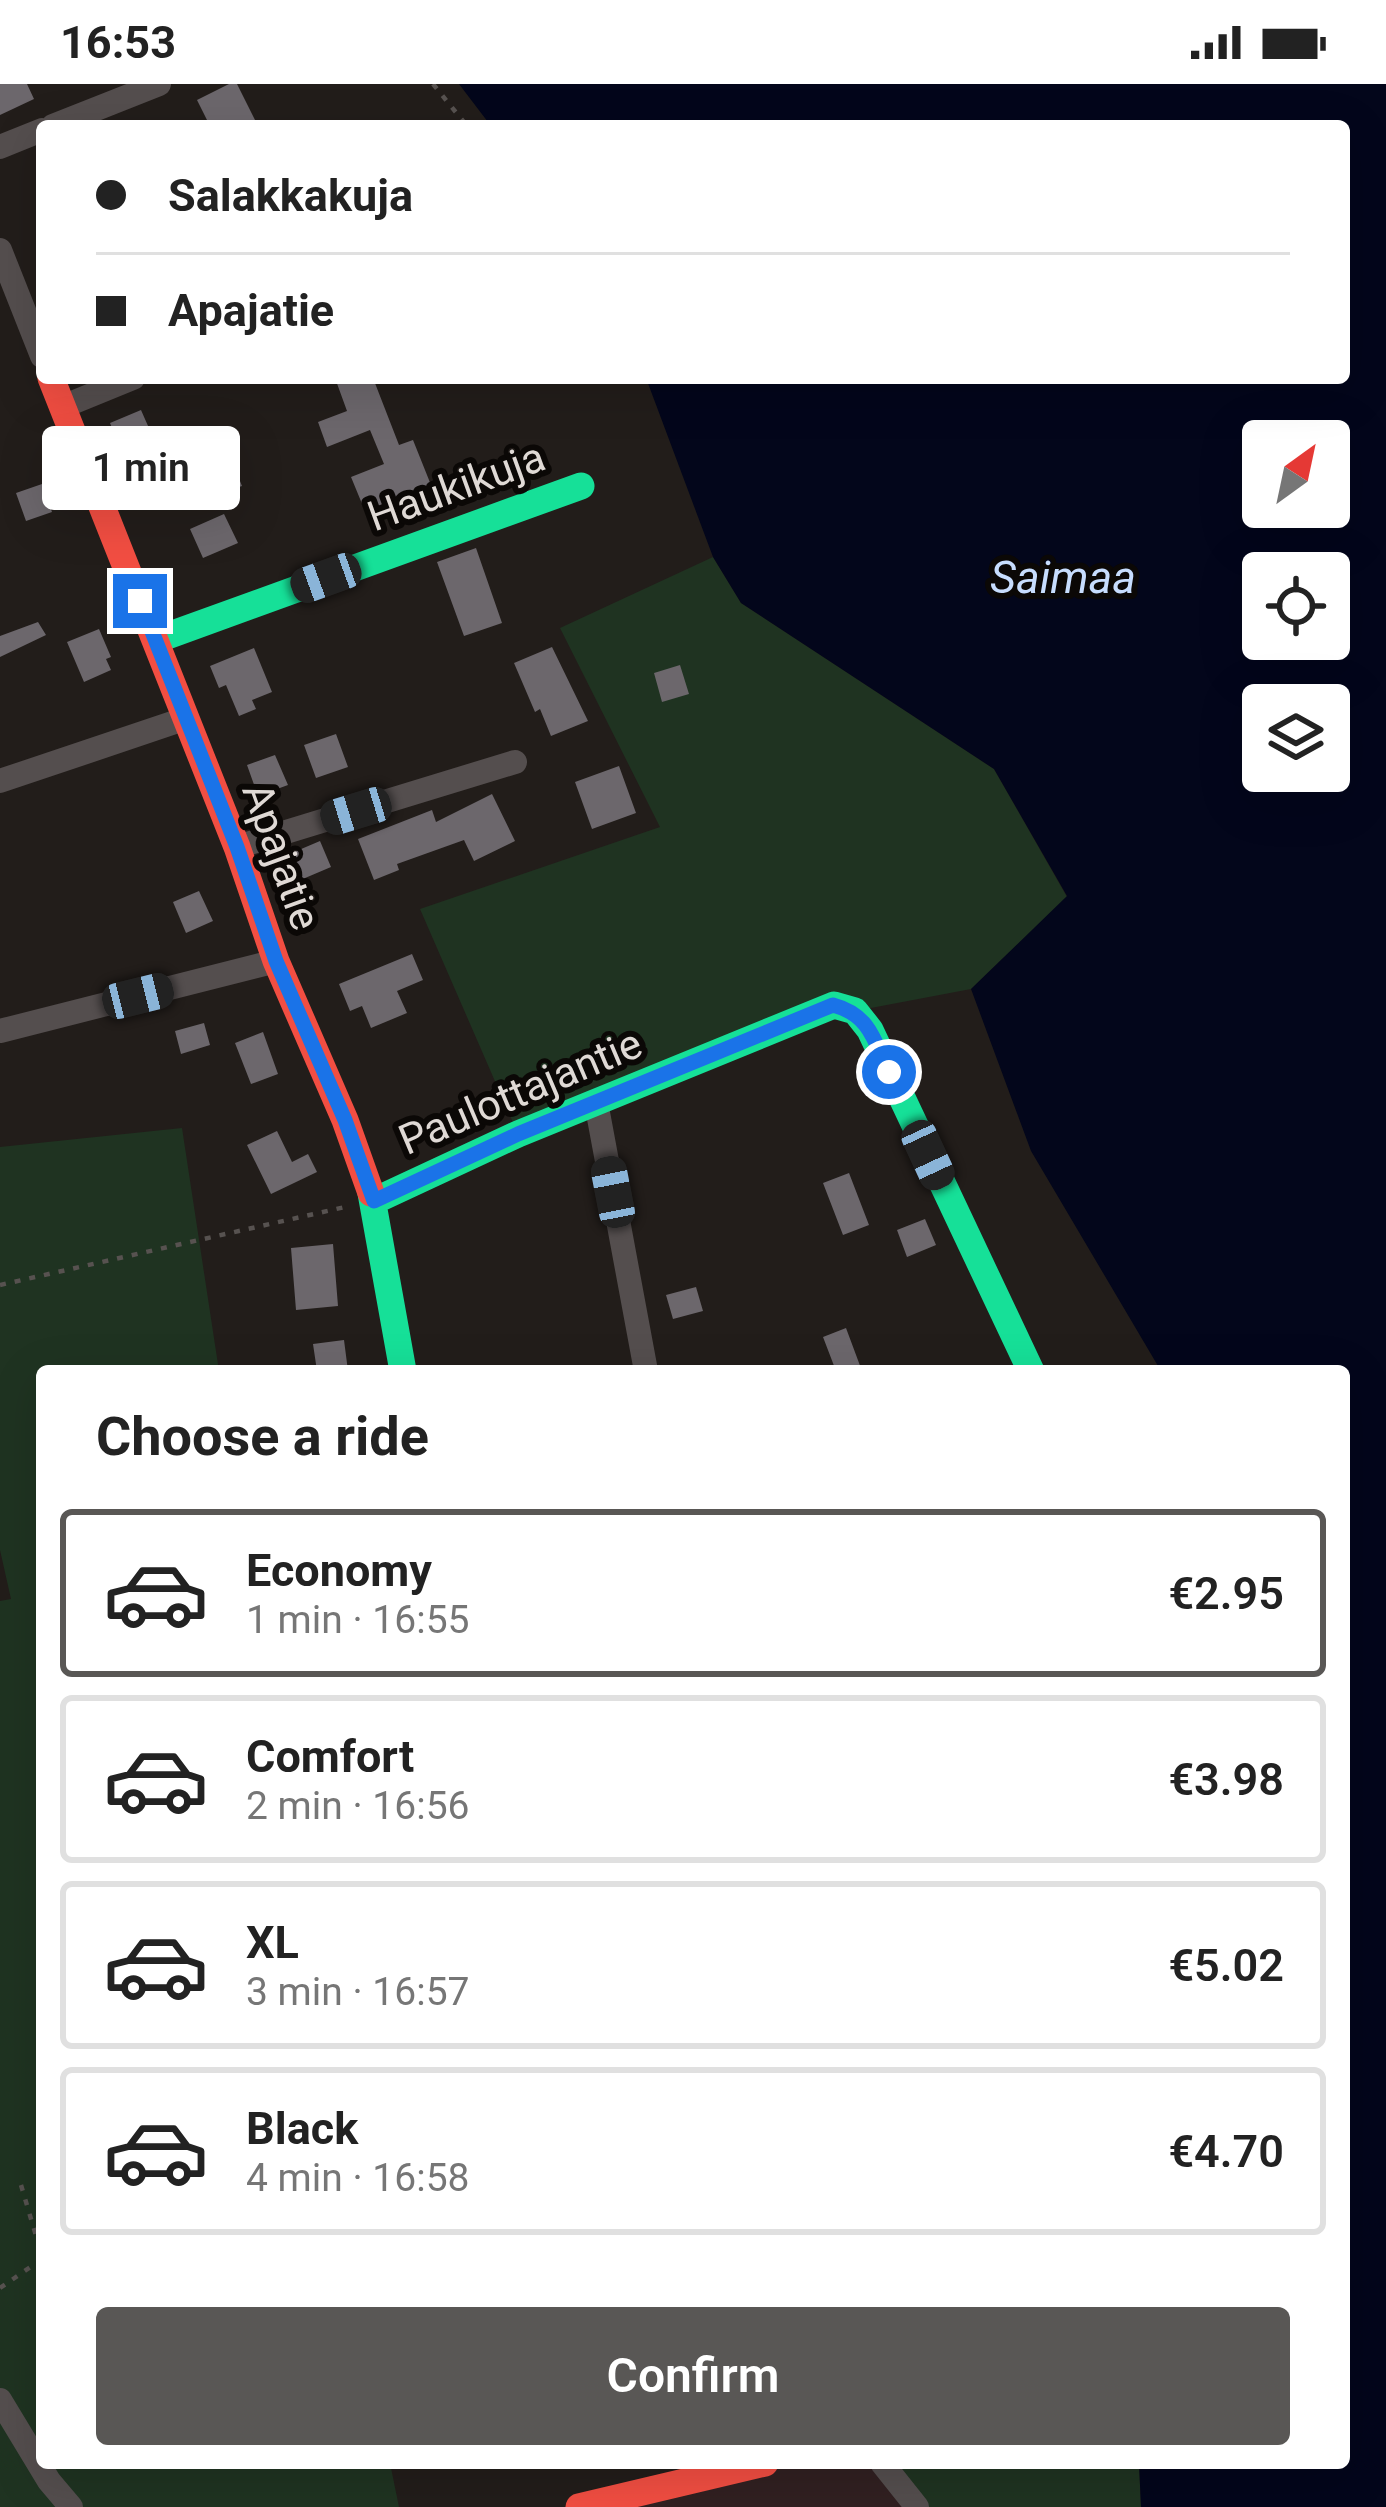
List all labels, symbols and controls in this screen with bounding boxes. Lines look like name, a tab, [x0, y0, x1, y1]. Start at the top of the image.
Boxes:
text: 16:53	[60, 16, 176, 69]
text: Salakkakuja	[168, 169, 413, 222]
text: Apajatie	[168, 284, 334, 337]
north arrow	[1242, 420, 1350, 528]
map controls	[1242, 420, 1350, 792]
callout: 1 min	[41, 427, 239, 511]
street label: Haukikuja	[361, 432, 551, 541]
text: 1 min	[92, 445, 190, 491]
car	[286, 549, 366, 607]
water label: Saimaa	[990, 551, 1136, 604]
button: locate	[1242, 552, 1350, 660]
route end	[113, 574, 167, 628]
button: layers	[1242, 684, 1350, 792]
street label: Apajatie	[232, 776, 331, 936]
car	[316, 783, 396, 839]
car	[99, 970, 177, 1022]
street label: Paulottajantie	[391, 1018, 649, 1165]
route start	[862, 1045, 916, 1099]
car	[896, 1115, 960, 1195]
car	[588, 1153, 638, 1231]
text: Choose a ride	[96, 1405, 429, 1468]
icon: car	[102, 1539, 210, 1647]
text: Economy	[246, 1544, 432, 1597]
text: €2.95	[1168, 1567, 1284, 1620]
text: 1 min · 16:55	[246, 1597, 469, 1643]
icon: car	[102, 1725, 210, 1833]
text: Comfort	[246, 1730, 414, 1783]
text: €3.98	[1168, 1753, 1284, 1806]
text: 2 min · 16:56	[246, 1783, 469, 1829]
icon: car	[102, 1911, 210, 2019]
text: XL	[246, 1916, 299, 1969]
text: €5.02	[1168, 1939, 1284, 1992]
text: 3 min · 16:57	[246, 1969, 469, 2015]
icon: car	[102, 2097, 210, 2205]
text: Black	[246, 2102, 358, 2155]
text: €4.70	[1168, 2125, 1284, 2178]
text: 4 min · 16:58	[246, 2155, 469, 2201]
button: Confirm	[96, 2307, 1290, 2445]

